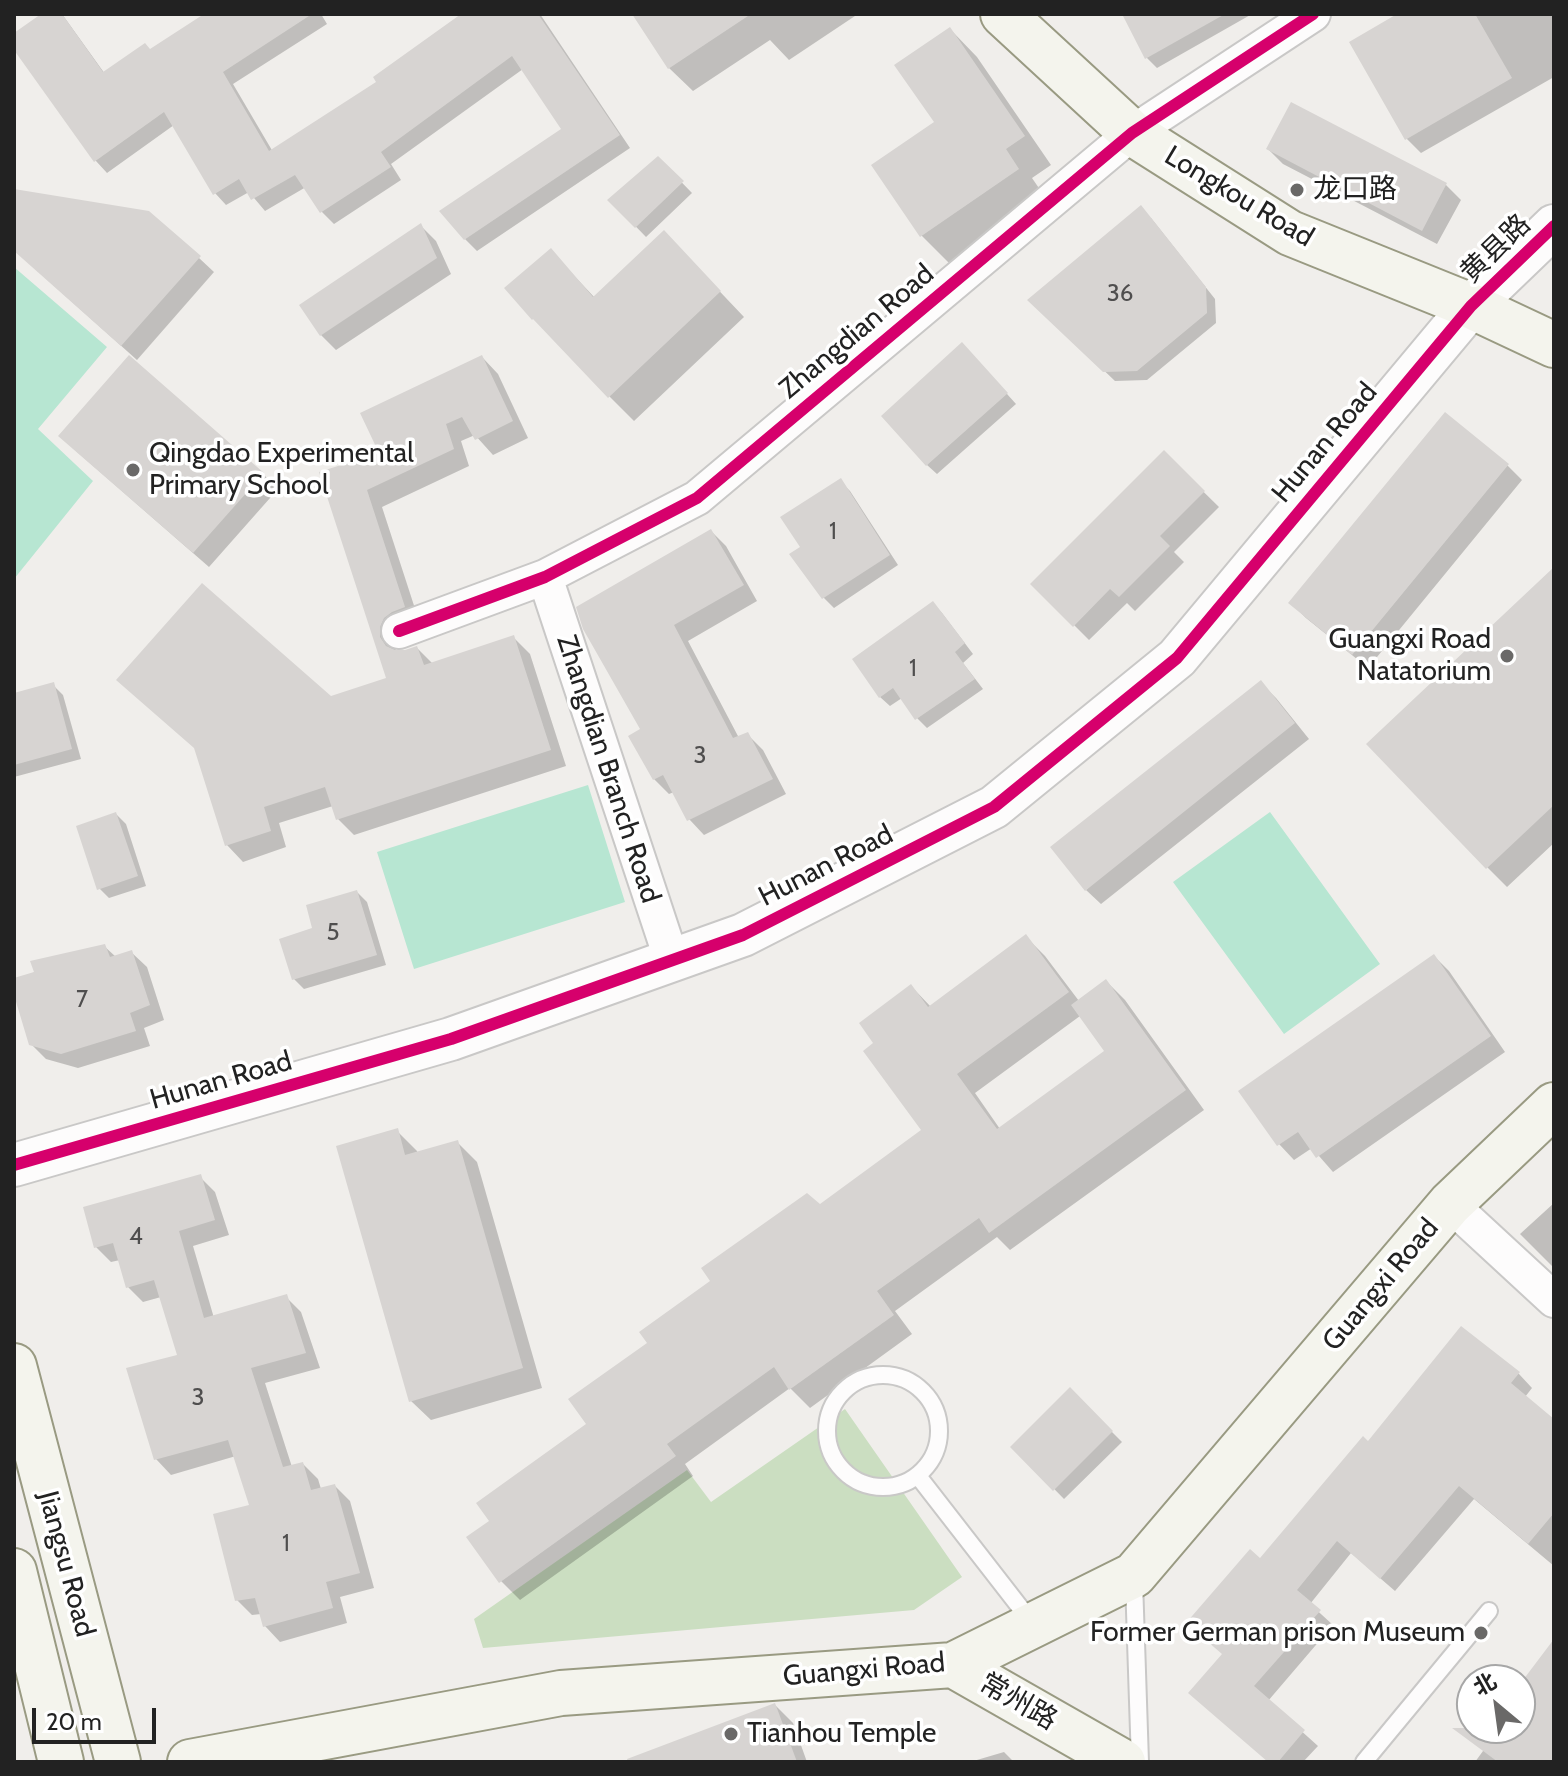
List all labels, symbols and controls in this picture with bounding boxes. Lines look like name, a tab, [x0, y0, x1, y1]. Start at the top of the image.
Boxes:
street label: Longkou Road	[1158, 139, 1320, 255]
place label: 龙口路	[1313, 173, 1397, 207]
marker: 龙口路	[1288, 181, 1306, 199]
street label: 黄县路	[1454, 208, 1538, 290]
street label: Zhangdian Road	[773, 258, 941, 406]
house number: 36	[1107, 280, 1133, 308]
street label: Hunan Road	[1265, 376, 1385, 510]
place label: Qingdao Experimental Primary School	[149, 437, 414, 503]
marker: Qingdao Experimental Primary School	[124, 461, 142, 479]
house number: 1	[829, 518, 837, 546]
place label: Guangxi Road Natatorium	[1328, 623, 1491, 689]
street label: Zhangdian Branch Road	[549, 631, 667, 907]
marker: Guangxi Road Natatorium	[1498, 647, 1516, 665]
house number: 1	[909, 655, 917, 683]
house number: 3	[694, 742, 706, 770]
street label: Hunan Road	[753, 818, 899, 914]
house number: 5	[327, 919, 339, 947]
house number: 7	[76, 986, 88, 1014]
street label: Hunan Road	[146, 1045, 296, 1117]
street label: Guangxi Road	[1316, 1212, 1446, 1358]
house number: 4	[129, 1223, 143, 1251]
house number: 3	[192, 1384, 204, 1412]
street label: Jiangsu Road	[30, 1488, 102, 1640]
house number: 1	[282, 1530, 290, 1558]
place label: Former German prison Museum	[1090, 1616, 1465, 1650]
marker: Former German prison Museum	[1472, 1624, 1490, 1642]
street label: Guangxi Road	[782, 1646, 946, 1694]
north arrow	[1456, 1664, 1536, 1744]
street label: 常州路	[973, 1666, 1063, 1738]
text: 北	[1469, 1667, 1501, 1701]
scale bar	[36, 1692, 160, 1742]
text: 20 m	[46, 1707, 102, 1736]
place label: Tianhou Temple	[747, 1717, 936, 1751]
marker: Tianhou Temple	[722, 1725, 740, 1743]

